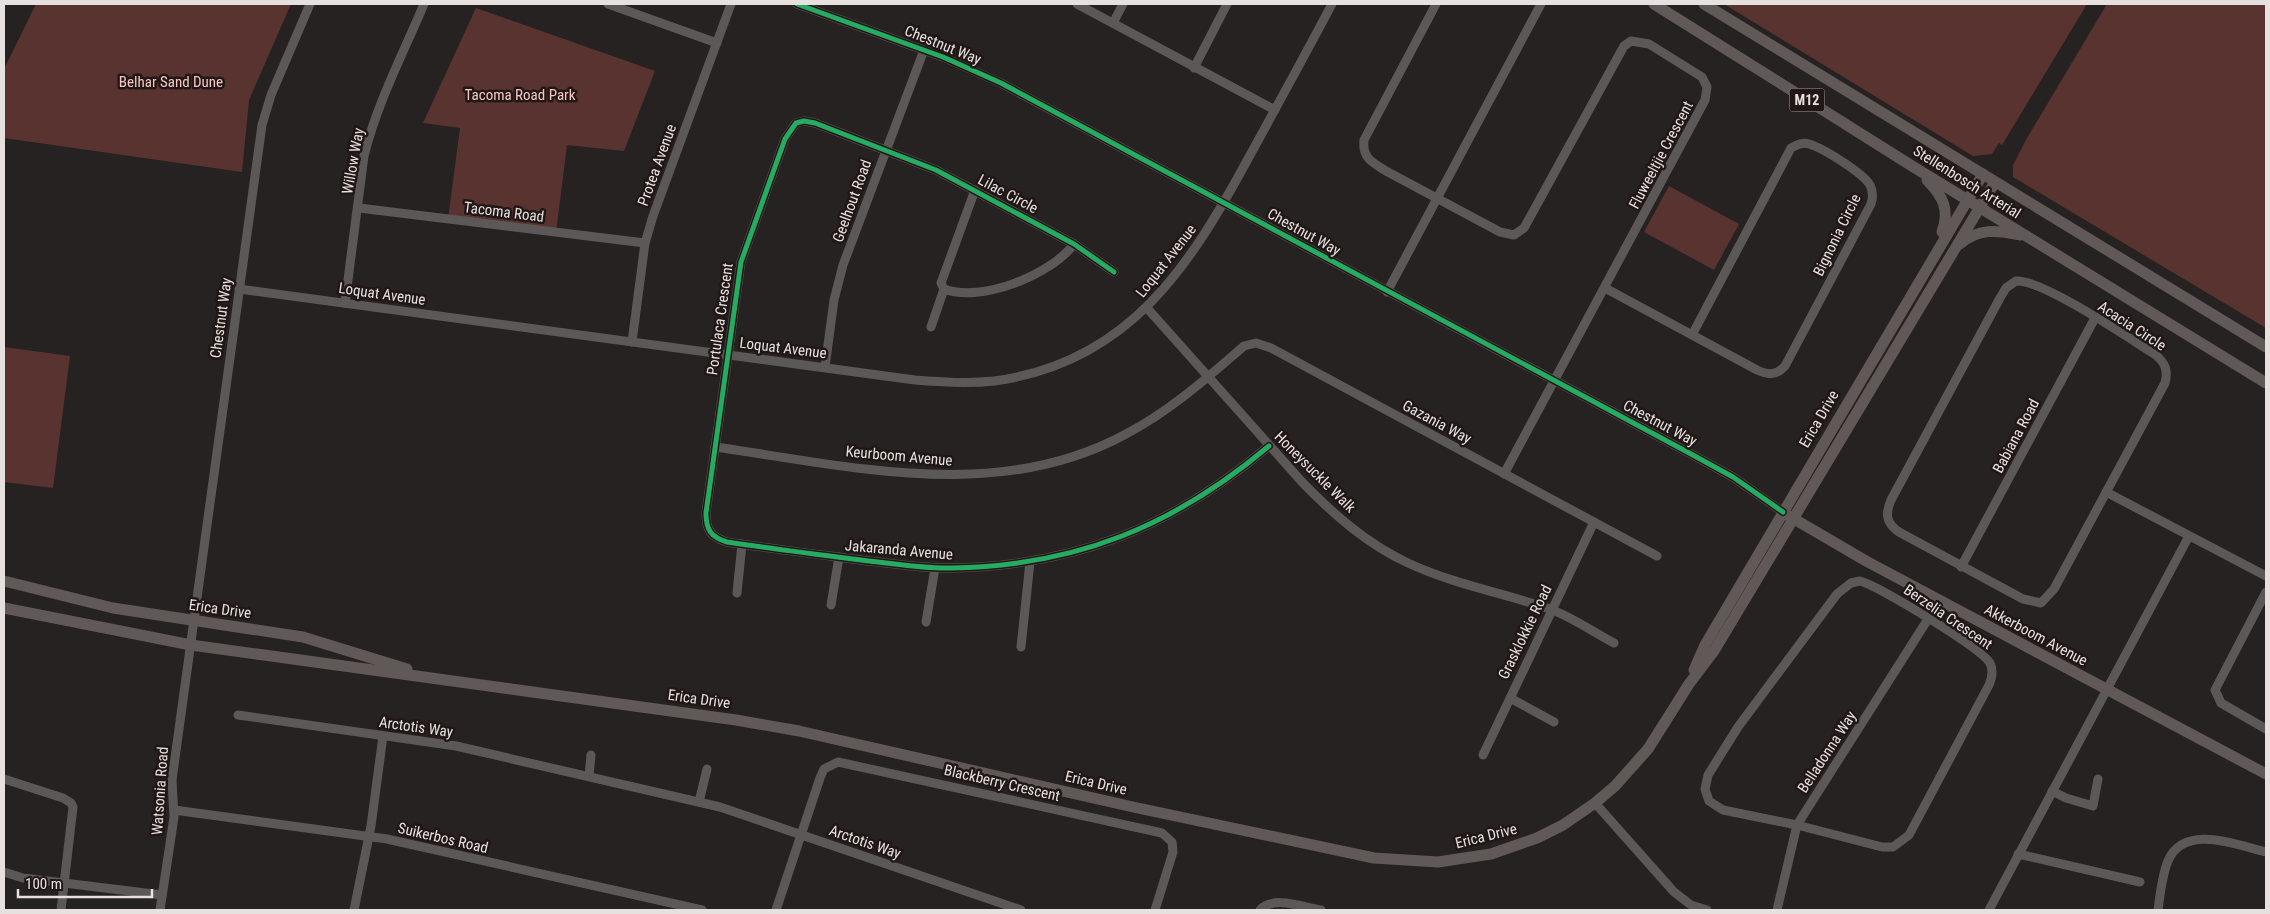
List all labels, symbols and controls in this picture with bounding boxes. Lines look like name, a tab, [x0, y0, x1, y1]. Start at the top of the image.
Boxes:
street label: Chestnut Way	[902, 21, 984, 69]
park label: Belhar Sand Dune	[119, 73, 223, 91]
park label: Tacoma Road Park	[465, 86, 576, 104]
road number: M12	[1790, 88, 1824, 112]
street label: Fluweeltjie Crescent	[1625, 98, 1697, 212]
street label: Protea Avenue	[634, 122, 680, 208]
street label: Willow Way	[338, 126, 368, 196]
street label: Stellenbosch Arterial	[1910, 142, 2024, 222]
street label: Geelhout Road	[829, 157, 875, 245]
street label: Lilac Circle	[975, 171, 1041, 217]
street label: Bignonia Circle	[1809, 191, 1865, 279]
street label: Tacoma Road	[463, 198, 545, 226]
street label: Chestnut Way	[1264, 205, 1344, 259]
street label: Loquat Avenue	[1132, 221, 1200, 301]
street label: Portulaca Crescent	[703, 262, 737, 376]
street label: Chestnut Way	[206, 277, 236, 359]
street label: Loquat Avenue	[337, 279, 427, 309]
street label: Acacia Circle	[2095, 297, 2169, 355]
street label: Loquat Avenue	[738, 334, 828, 362]
street label: Erica Drive	[1795, 387, 1843, 451]
street label: Gazania Way	[1399, 396, 1475, 448]
street label: Chestnut Way	[1620, 396, 1700, 450]
street label: Babiana Road	[1989, 396, 2043, 476]
street label: Honeysuckle Walk	[1271, 428, 1360, 517]
street label: Keurboom Avenue	[845, 442, 953, 470]
street label: Jakaranda Avenue	[844, 536, 954, 564]
street label: Berzelia Crescent	[1900, 581, 1996, 653]
street label: Grasklokkie Road	[1494, 582, 1556, 682]
street label: Erica Drive	[188, 596, 252, 622]
street label: Akkerboom Avenue	[1981, 600, 2091, 670]
street label: Erica Drive	[667, 686, 731, 712]
street label: Belladonna Way	[1794, 708, 1860, 796]
street label: Arctotis Way	[378, 713, 454, 741]
street label: Watsonia Road	[148, 746, 172, 836]
street label: Blackberry Crescent	[942, 761, 1062, 805]
street label: Erica Drive	[1063, 767, 1129, 799]
street label: Suikerbos Road	[396, 819, 490, 857]
street label: Erica Drive	[1453, 820, 1519, 852]
street label: Arctotis Way	[827, 821, 903, 863]
scale bar	[18, 866, 151, 898]
text: 100 m	[25, 875, 62, 893]

